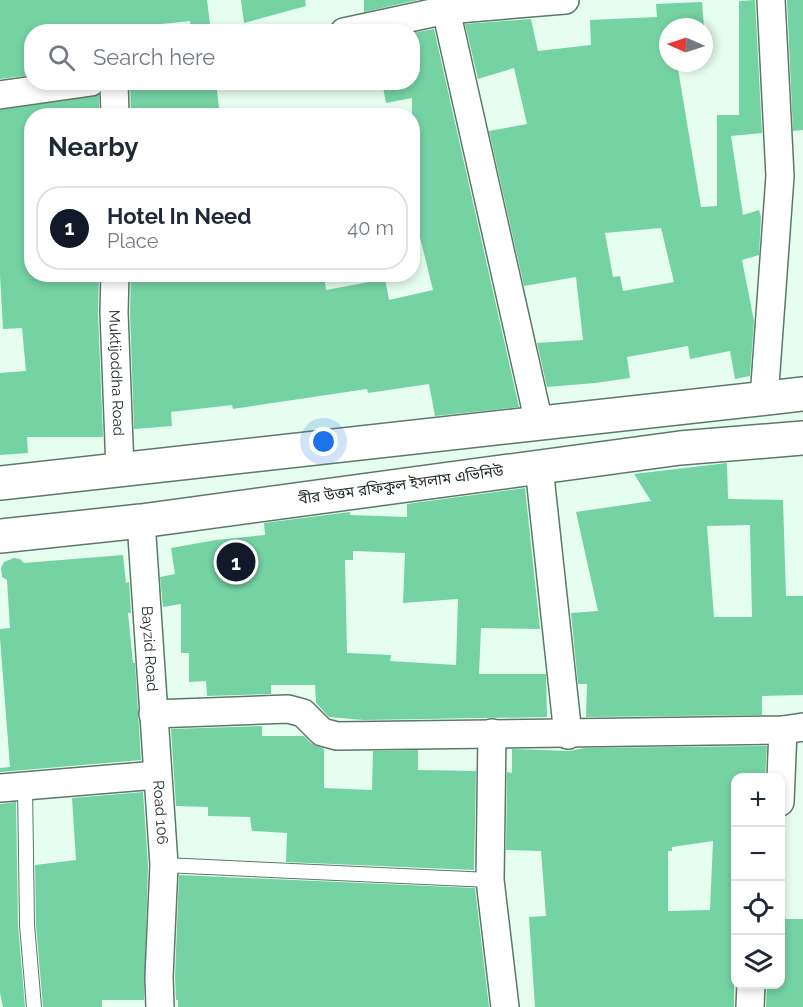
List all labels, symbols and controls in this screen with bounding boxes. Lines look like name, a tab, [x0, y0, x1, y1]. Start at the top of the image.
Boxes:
north arrow	[659, 18, 713, 72]
search box	[24, 24, 420, 90]
icon: search	[45, 41, 78, 74]
text: Search here	[93, 44, 215, 70]
text: Nearby	[48, 132, 138, 162]
text: Hotel In Need	[107, 203, 252, 229]
text: 1	[65, 216, 74, 240]
text: 40 m	[347, 216, 394, 240]
text: Place	[107, 229, 158, 253]
street label: Muktijoddha Road	[105, 310, 128, 436]
your location	[309, 427, 338, 456]
street label: বীর উত্তম রফিকুল ইসলাম এভিনিউ	[296, 462, 505, 508]
pin: 1	[216, 540, 256, 584]
street label: Bayzid Road	[138, 605, 161, 692]
map controls	[731, 773, 785, 989]
button: +	[731, 773, 785, 827]
street label: Road 106	[149, 780, 172, 845]
button: −	[731, 827, 785, 881]
button: locate	[731, 881, 785, 935]
button: layers	[731, 935, 785, 989]

